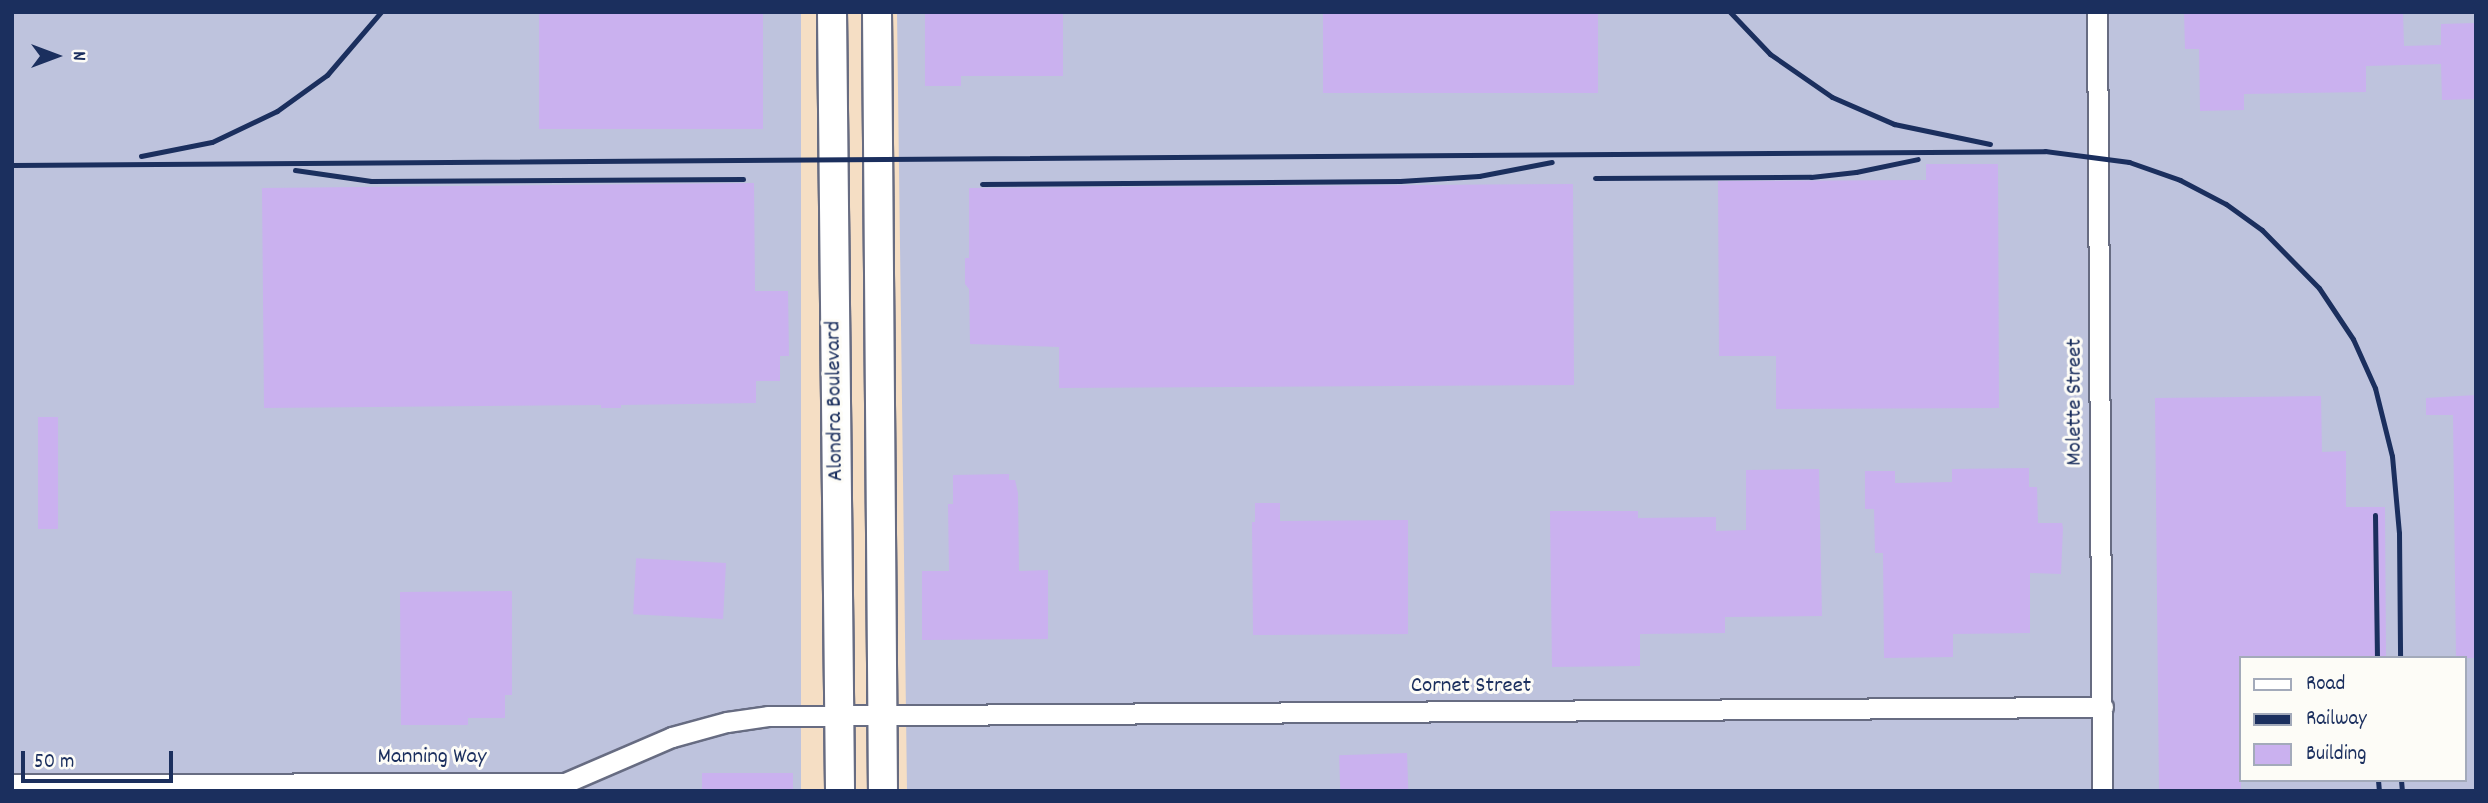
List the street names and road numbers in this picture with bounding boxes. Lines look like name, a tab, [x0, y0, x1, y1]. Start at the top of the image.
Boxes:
street label: Alondra Boulevard	[821, 320, 851, 482]
street label: Molette Street	[2062, 338, 2090, 466]
street label: Cornet Street	[1411, 673, 1531, 701]
street label: Manning Way	[378, 744, 486, 772]

